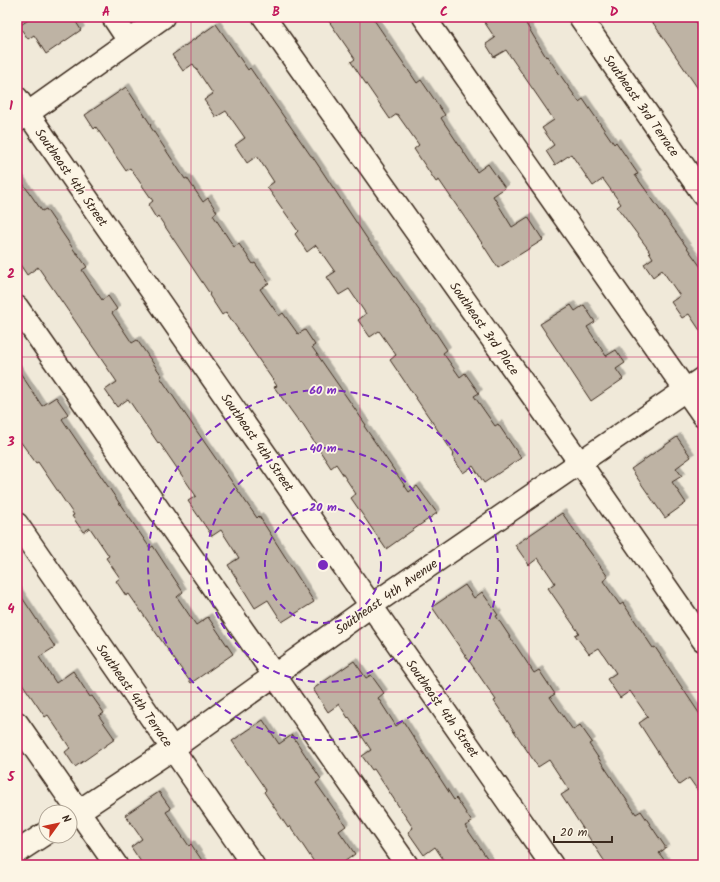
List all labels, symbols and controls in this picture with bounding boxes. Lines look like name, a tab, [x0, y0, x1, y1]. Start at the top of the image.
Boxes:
text: A	[102, 2, 110, 23]
text: B	[272, 2, 280, 23]
text: C	[440, 2, 448, 23]
text: D	[610, 2, 619, 23]
street label: Southeast 3rd Terrace	[597, 50, 684, 162]
text: 1	[9, 96, 13, 117]
street label: Southeast 4th Street	[29, 124, 113, 232]
text: 2	[7, 264, 15, 285]
street label: Southeast 3rd Place	[444, 278, 524, 380]
text: 60 m	[309, 381, 337, 400]
street label: Southeast 4th Street	[215, 389, 299, 497]
text: 3	[6, 432, 15, 453]
text: 40 m	[309, 439, 337, 458]
text: 20 m	[309, 498, 337, 517]
street label: Southeast 4th Avenue	[331, 554, 443, 641]
centre of rings	[316, 558, 330, 572]
text: 4	[7, 599, 15, 620]
street label: Southeast 4th Terrace	[90, 640, 178, 752]
street label: Southeast 4th Street	[400, 655, 484, 763]
text: 5	[7, 767, 16, 788]
north arrow	[38, 804, 78, 844]
text: N	[56, 811, 75, 827]
scale bar	[554, 818, 612, 844]
text: 20 m	[560, 823, 588, 842]

